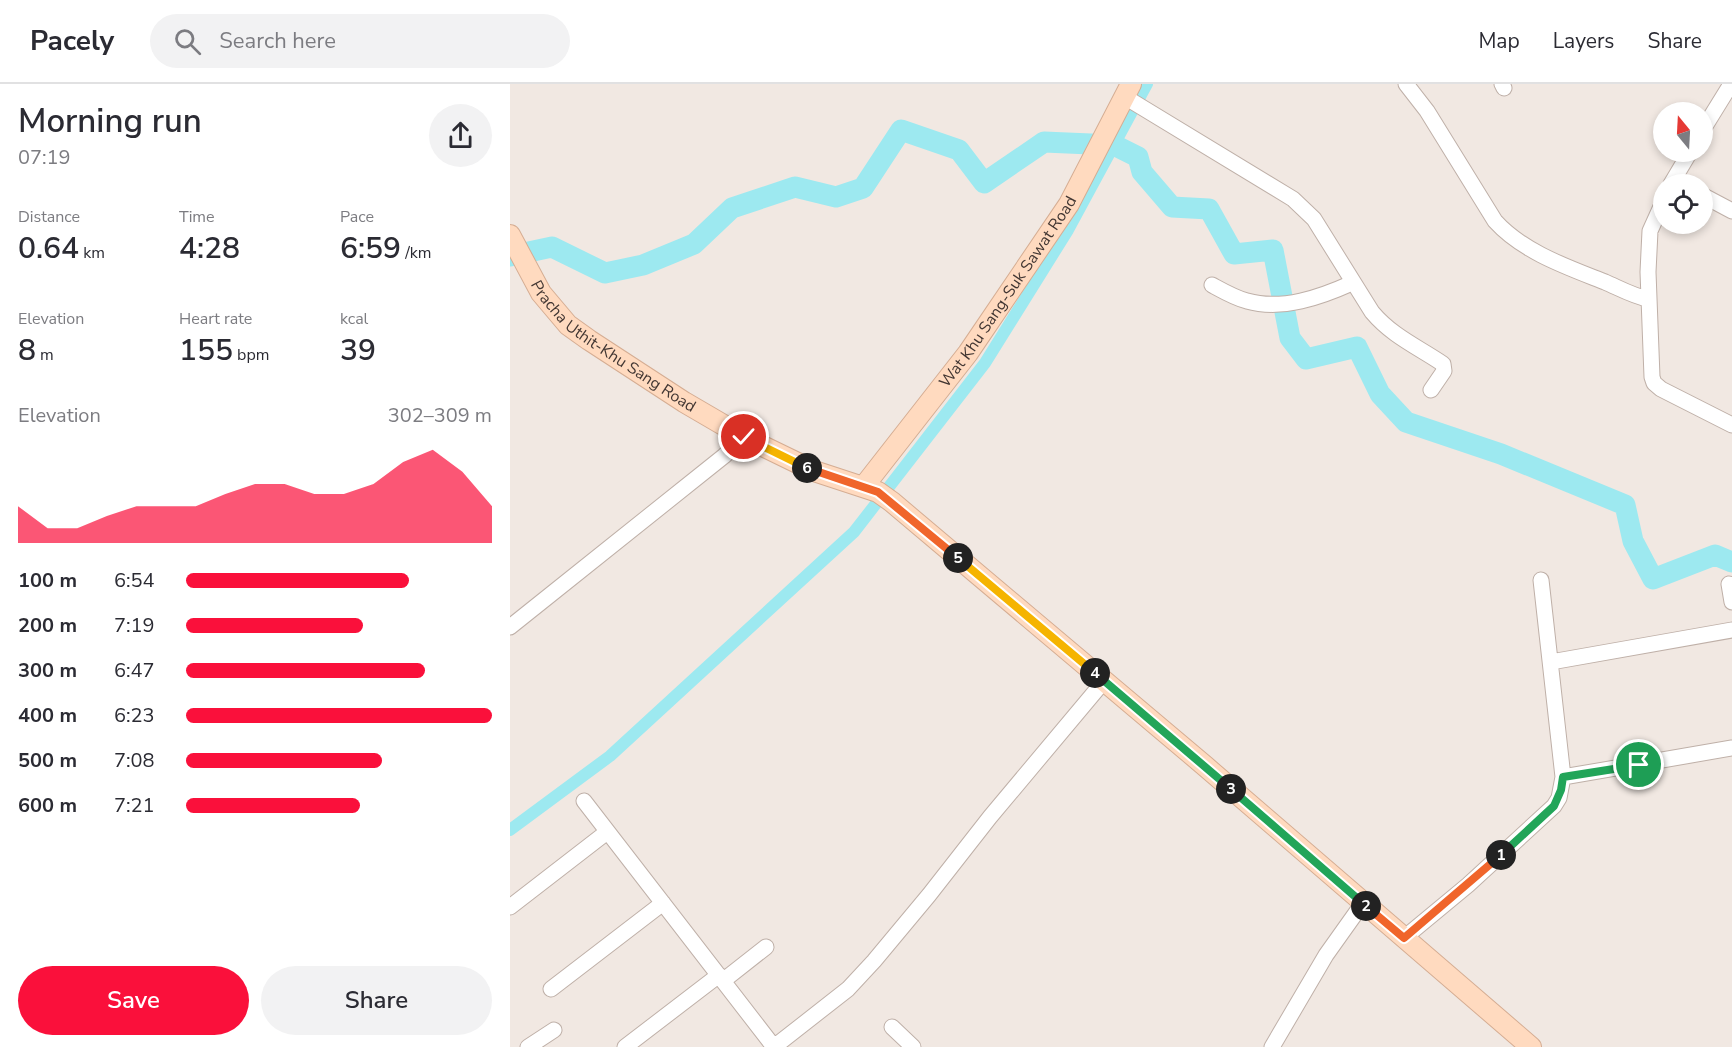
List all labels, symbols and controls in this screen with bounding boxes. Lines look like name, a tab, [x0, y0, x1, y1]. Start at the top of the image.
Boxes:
search box	[150, 14, 570, 68]
text: Pacely	[30, 22, 114, 60]
icon: search	[171, 25, 204, 58]
text: Search here	[219, 26, 336, 56]
text: Map	[1478, 27, 1520, 55]
text: Layers	[1553, 27, 1614, 55]
text: Share	[1647, 27, 1702, 55]
text: Morning run	[18, 99, 202, 144]
north arrow	[1653, 102, 1713, 162]
map controls	[1653, 102, 1713, 234]
button: share	[429, 104, 492, 167]
text: 07:19	[18, 144, 71, 171]
button: locate	[1653, 174, 1713, 234]
street label: Wat Khu Sang-Suk Sawat Road	[934, 192, 1082, 392]
text: Distance	[18, 206, 80, 228]
text: Time	[179, 206, 215, 228]
text: Pace	[340, 206, 374, 228]
text: 0.64	[18, 228, 79, 269]
text: 4:28	[179, 228, 240, 269]
text: 6:59	[340, 228, 401, 269]
text: km	[79, 242, 105, 264]
text: /km	[401, 242, 431, 264]
street label: Pracha Uthit-Khu Sang Road	[525, 277, 700, 418]
text: Elevation	[18, 308, 84, 330]
text: Heart rate	[179, 308, 252, 330]
text: kcal	[340, 308, 368, 330]
text: 8	[18, 330, 36, 371]
text: 155	[179, 330, 233, 371]
text: 39	[340, 330, 376, 371]
text: m	[36, 344, 54, 366]
text: bpm	[233, 344, 269, 366]
text: Elevation	[18, 402, 101, 429]
text: 302–309 m	[388, 402, 492, 429]
pin	[718, 411, 769, 462]
icon: check	[727, 420, 760, 453]
pin: 6	[792, 453, 822, 483]
text: 6	[802, 457, 812, 479]
pin: 5	[943, 543, 973, 573]
text: 5	[953, 547, 963, 569]
text: 100 m	[18, 567, 77, 594]
text: 6:54	[114, 567, 155, 594]
text: 200 m	[18, 612, 77, 639]
text: 7:19	[114, 612, 155, 639]
text: 300 m	[18, 657, 77, 684]
text: 6:47	[114, 657, 155, 684]
pin: 4	[1080, 658, 1110, 688]
text: 4	[1090, 662, 1100, 684]
text: 400 m	[18, 702, 77, 729]
text: 6:23	[114, 702, 155, 729]
pin	[1613, 739, 1664, 790]
text: 500 m	[18, 747, 77, 774]
text: 7:08	[114, 747, 155, 774]
icon: arrive	[1622, 748, 1655, 781]
pin: 3	[1216, 774, 1246, 804]
text: 3	[1226, 778, 1236, 800]
text: 600 m	[18, 792, 77, 819]
text: 7:21	[114, 792, 155, 819]
pin: 1	[1486, 840, 1516, 870]
text: 1	[1496, 844, 1506, 866]
pin: 2	[1351, 891, 1381, 921]
text: 2	[1361, 895, 1371, 917]
button: Save	[18, 966, 249, 1035]
button: Share	[261, 966, 492, 1035]

